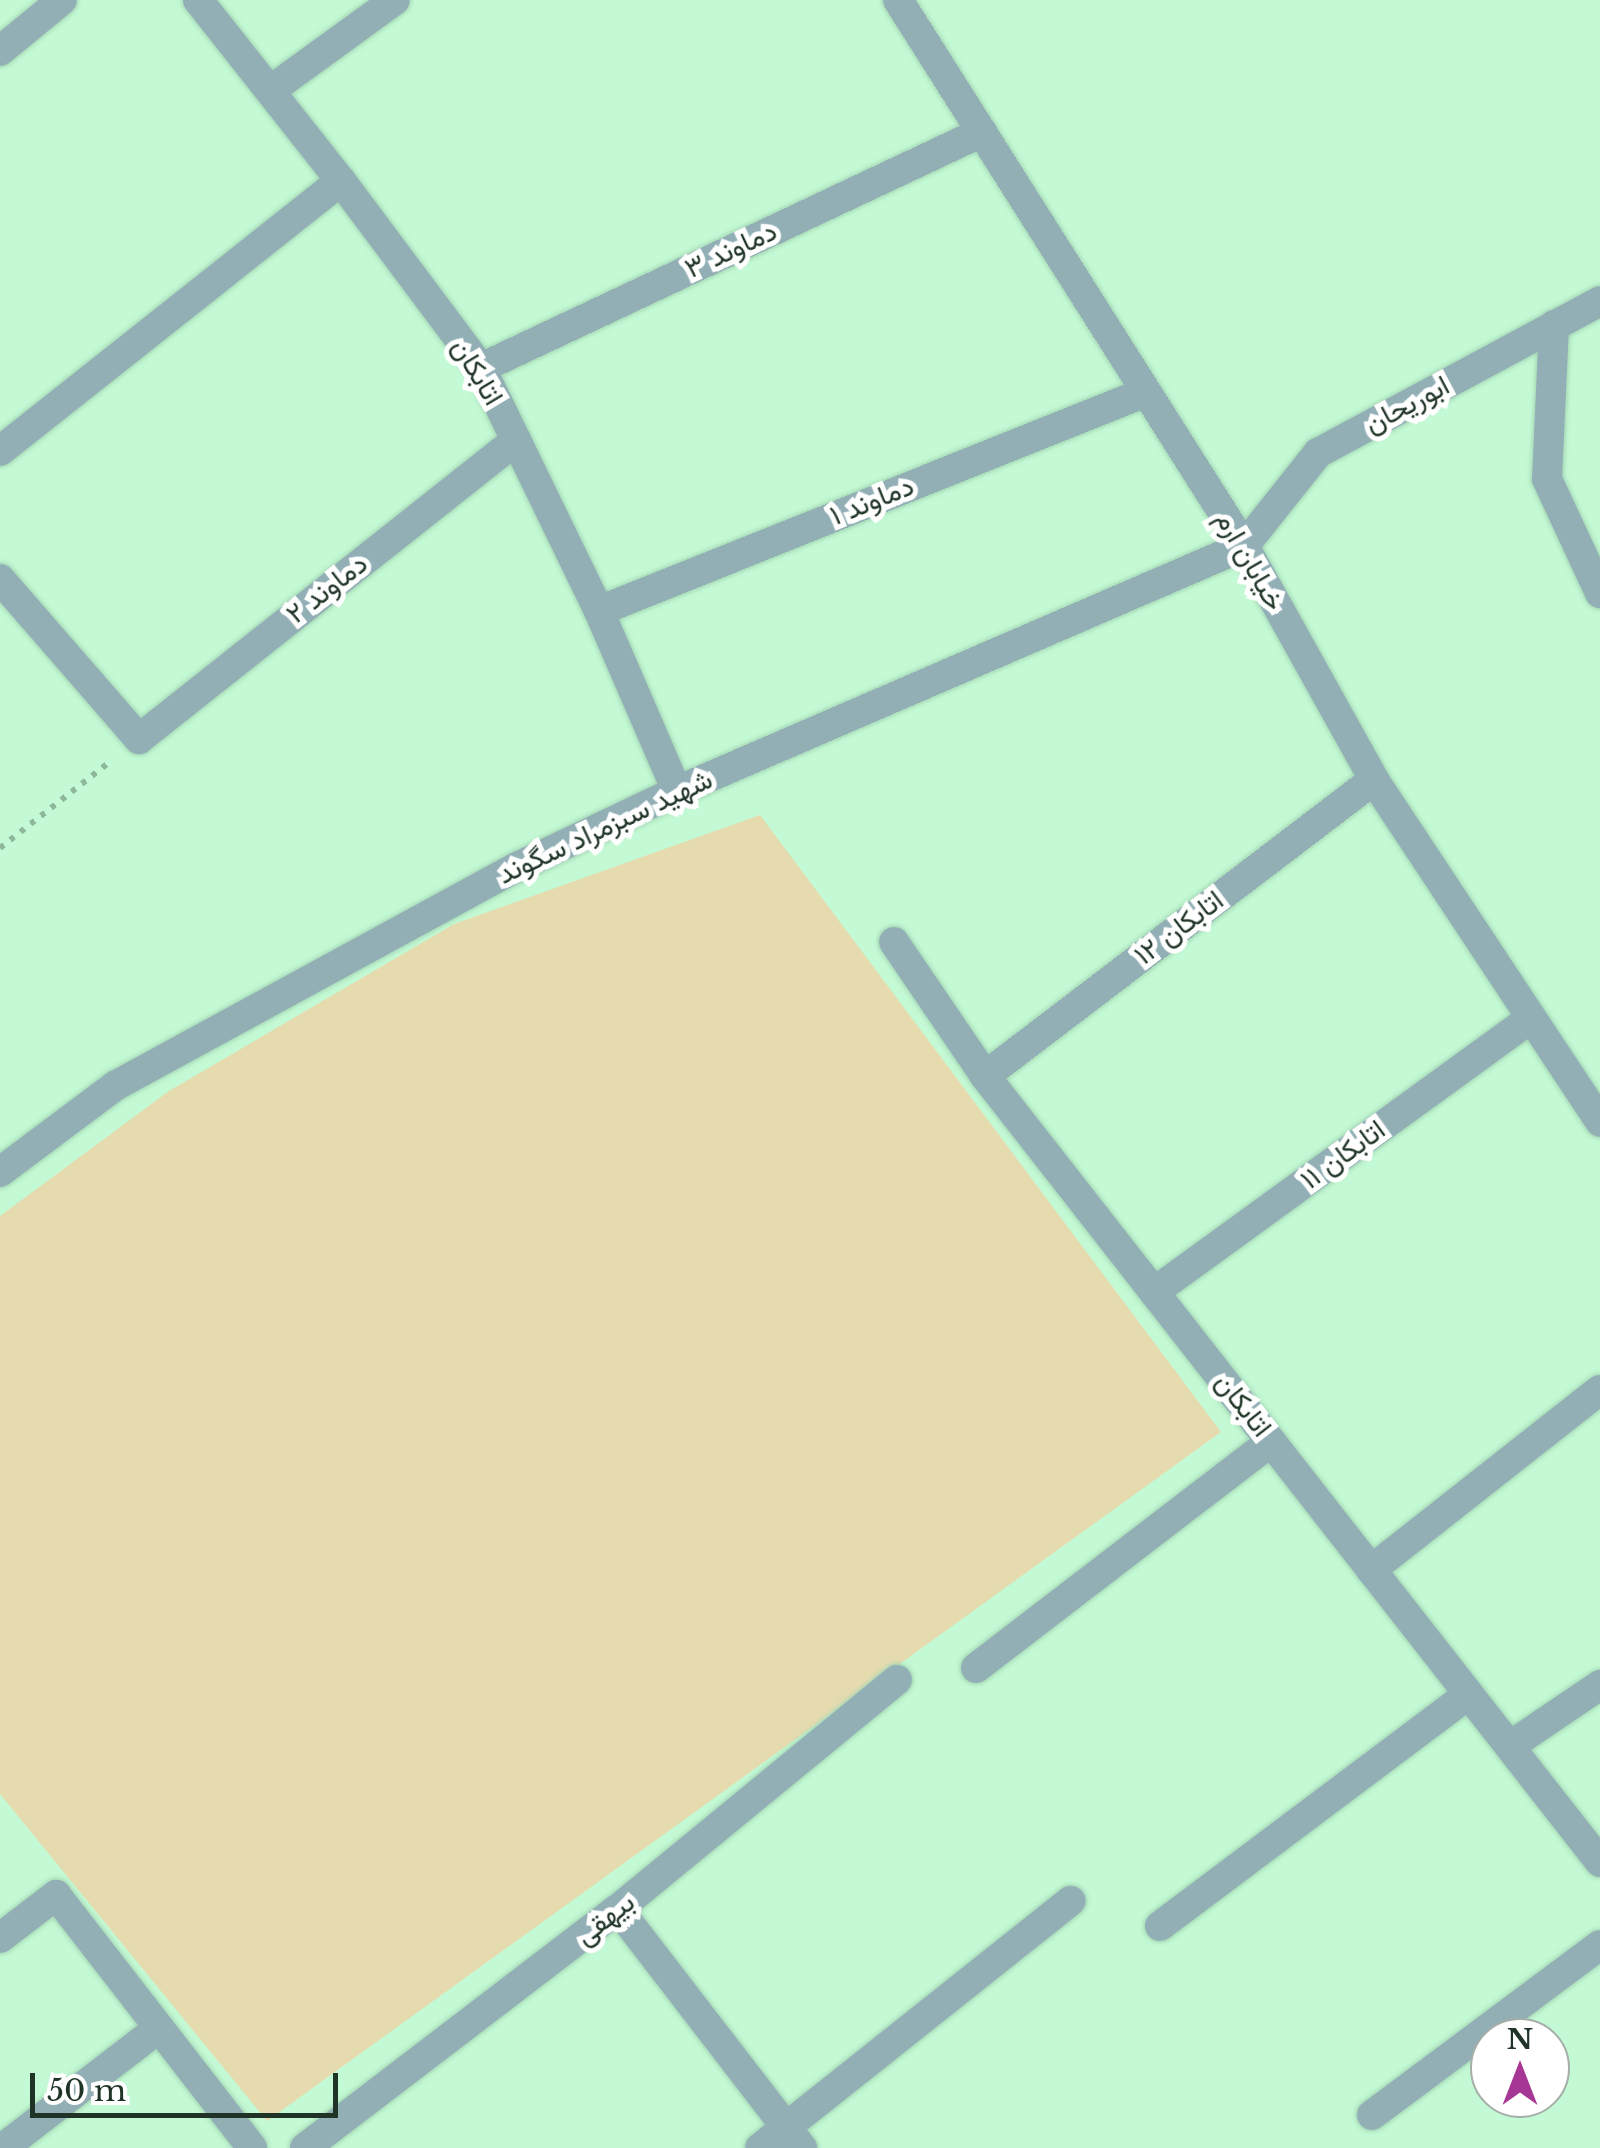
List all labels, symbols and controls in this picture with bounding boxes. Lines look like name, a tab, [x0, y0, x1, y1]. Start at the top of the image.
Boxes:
street label: دماوند ۳	[680, 214, 782, 286]
street label: اتابکان	[444, 333, 510, 411]
street label: ابوریحان	[1359, 369, 1455, 441]
street label: دماوند ۱	[825, 469, 919, 533]
street label: خیابان ارم	[1208, 505, 1292, 617]
street label: دماوند ۲	[280, 547, 374, 631]
street label: شهید سبزمراد سگوند	[492, 763, 718, 891]
street label: اتابکان ۱۲	[1128, 884, 1230, 972]
street label: اتابکان ۱۱	[1294, 1113, 1392, 1197]
street label: اتابکان	[1208, 1366, 1278, 1444]
street label: بیهقی	[569, 1885, 641, 1953]
north arrow	[1470, 2018, 1570, 2118]
text: N	[1507, 2022, 1533, 2057]
scale bar	[35, 2053, 342, 2115]
text: 50 m	[47, 2072, 126, 2109]

